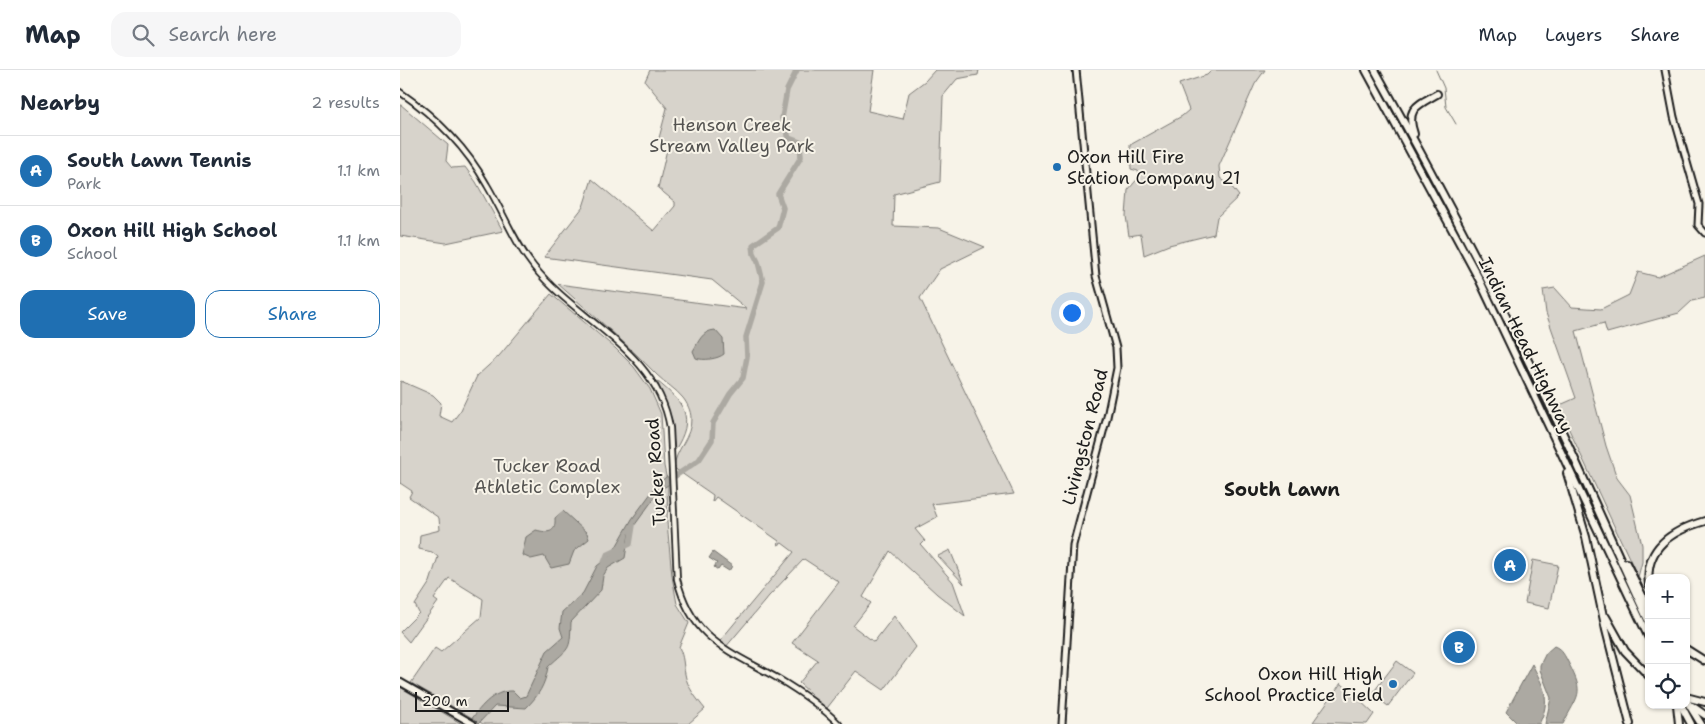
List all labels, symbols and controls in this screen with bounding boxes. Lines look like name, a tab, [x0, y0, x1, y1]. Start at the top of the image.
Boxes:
search box	[111, 12, 461, 57]
text: Map	[25, 19, 81, 51]
icon: search	[129, 21, 157, 49]
text: Search here	[169, 22, 277, 47]
text: Map	[1479, 23, 1517, 47]
text: Layers	[1545, 23, 1602, 47]
text: Share	[1630, 23, 1680, 47]
text: Nearby	[20, 89, 100, 117]
text: 2 results	[311, 92, 380, 113]
park label: Henson Creek Stream Valley Park	[649, 113, 815, 158]
place label: Oxon Hill Fire Station Company 21	[1067, 145, 1241, 190]
text: South Lawn Tennis	[67, 148, 251, 173]
text: A	[30, 160, 42, 181]
text: 1.1 km	[337, 160, 380, 181]
marker: Oxon Hill Fire Station Company 21	[1051, 161, 1063, 173]
text: Park	[67, 173, 101, 194]
text: Oxon Hill High School	[67, 218, 277, 243]
text: B	[31, 230, 41, 251]
text: 1.1 km	[337, 230, 380, 251]
text: School	[67, 243, 117, 264]
street label: Indian Head Highway	[1473, 253, 1579, 437]
button: Save	[20, 290, 195, 338]
button: Share	[205, 290, 380, 338]
your location	[1059, 300, 1085, 326]
street label: Livingston Road	[1056, 366, 1114, 508]
street label: Tucker Road	[640, 418, 672, 526]
park label: Tucker Road Athletic Complex	[474, 454, 620, 499]
district label: South Lawn	[1224, 477, 1340, 502]
pin: A	[1494, 546, 1526, 584]
map controls	[1645, 574, 1690, 709]
button: +	[1645, 574, 1690, 619]
button: −	[1645, 619, 1690, 664]
pin: B	[1443, 628, 1475, 666]
place label: Oxon Hill High School Practice Field	[1204, 662, 1383, 707]
button: locate	[1645, 664, 1690, 709]
marker: Oxon Hill High School Practice Field	[1387, 678, 1399, 690]
scale bar	[415, 689, 509, 712]
text: 200 m	[422, 692, 468, 710]

